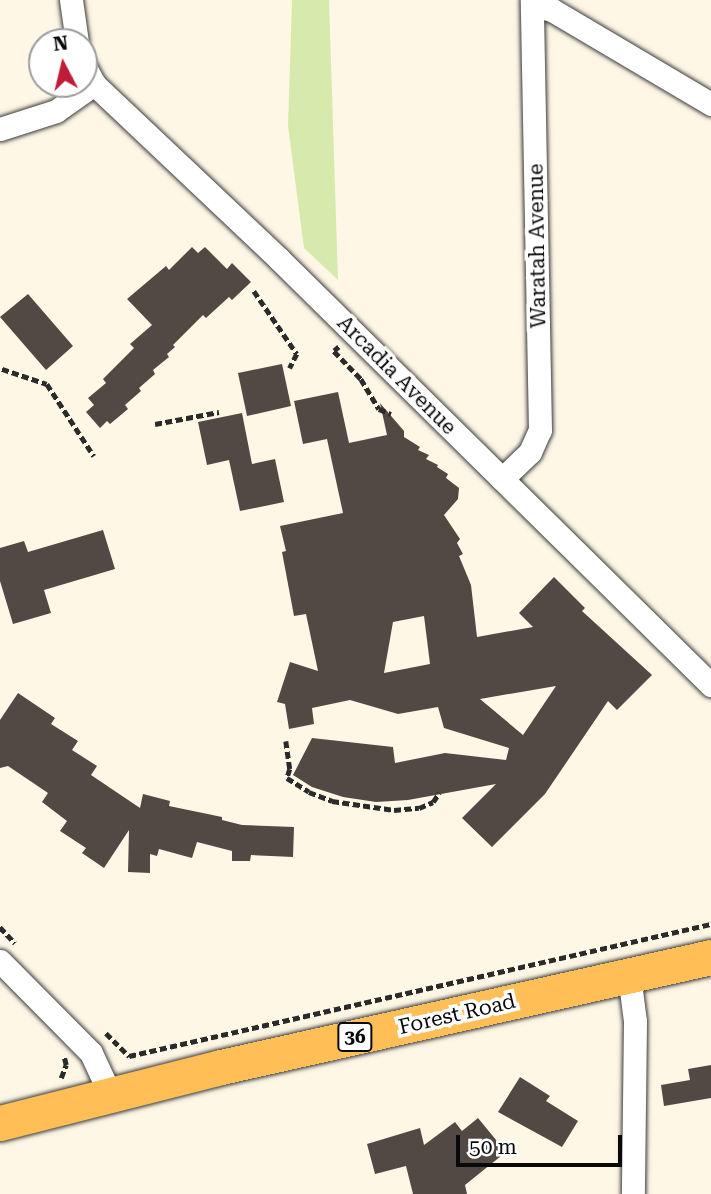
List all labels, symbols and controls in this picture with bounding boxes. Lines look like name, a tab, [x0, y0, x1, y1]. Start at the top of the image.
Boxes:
north arrow	[28, 28, 98, 98]
text: N	[52, 31, 69, 56]
street label: Waratah Avenue	[523, 163, 551, 329]
street label: Arcadia Avenue	[332, 310, 462, 440]
street label: Forest Road	[396, 988, 518, 1040]
road number: 36	[336, 1021, 374, 1052]
scale bar	[459, 1120, 625, 1164]
text: 50 m	[469, 1135, 517, 1159]

